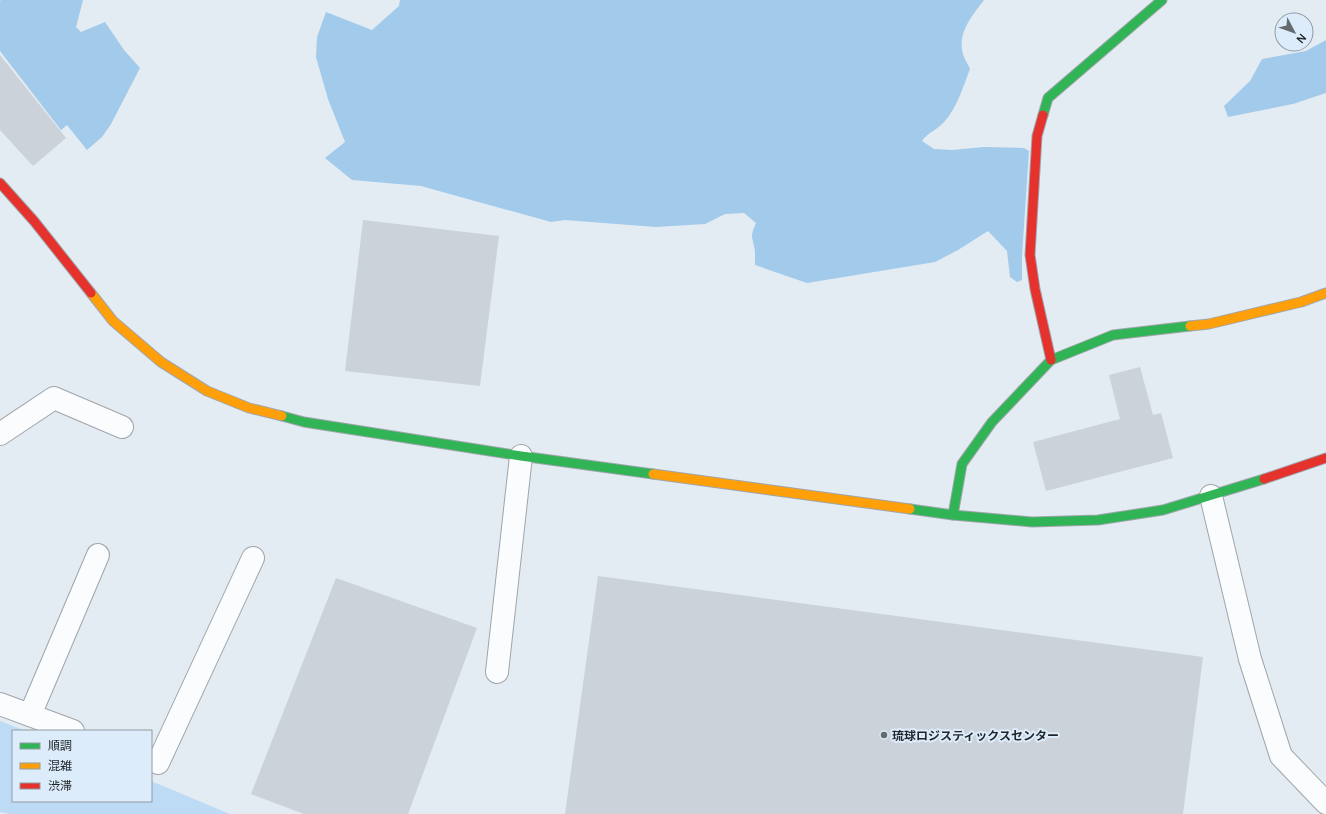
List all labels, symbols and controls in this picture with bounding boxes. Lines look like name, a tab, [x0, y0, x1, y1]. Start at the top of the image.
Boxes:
north arrow	[1274, 12, 1314, 52]
text: N	[1294, 31, 1310, 47]
place label: 琉球ロジスティックスセンター	[892, 727, 1059, 744]
legend	[12, 730, 152, 802]
marker: 琉球ロジスティックスセンター	[879, 730, 889, 740]
text: 順調	[48, 737, 72, 754]
text: 混雑	[48, 757, 72, 774]
text: 渋滞	[48, 777, 72, 794]

